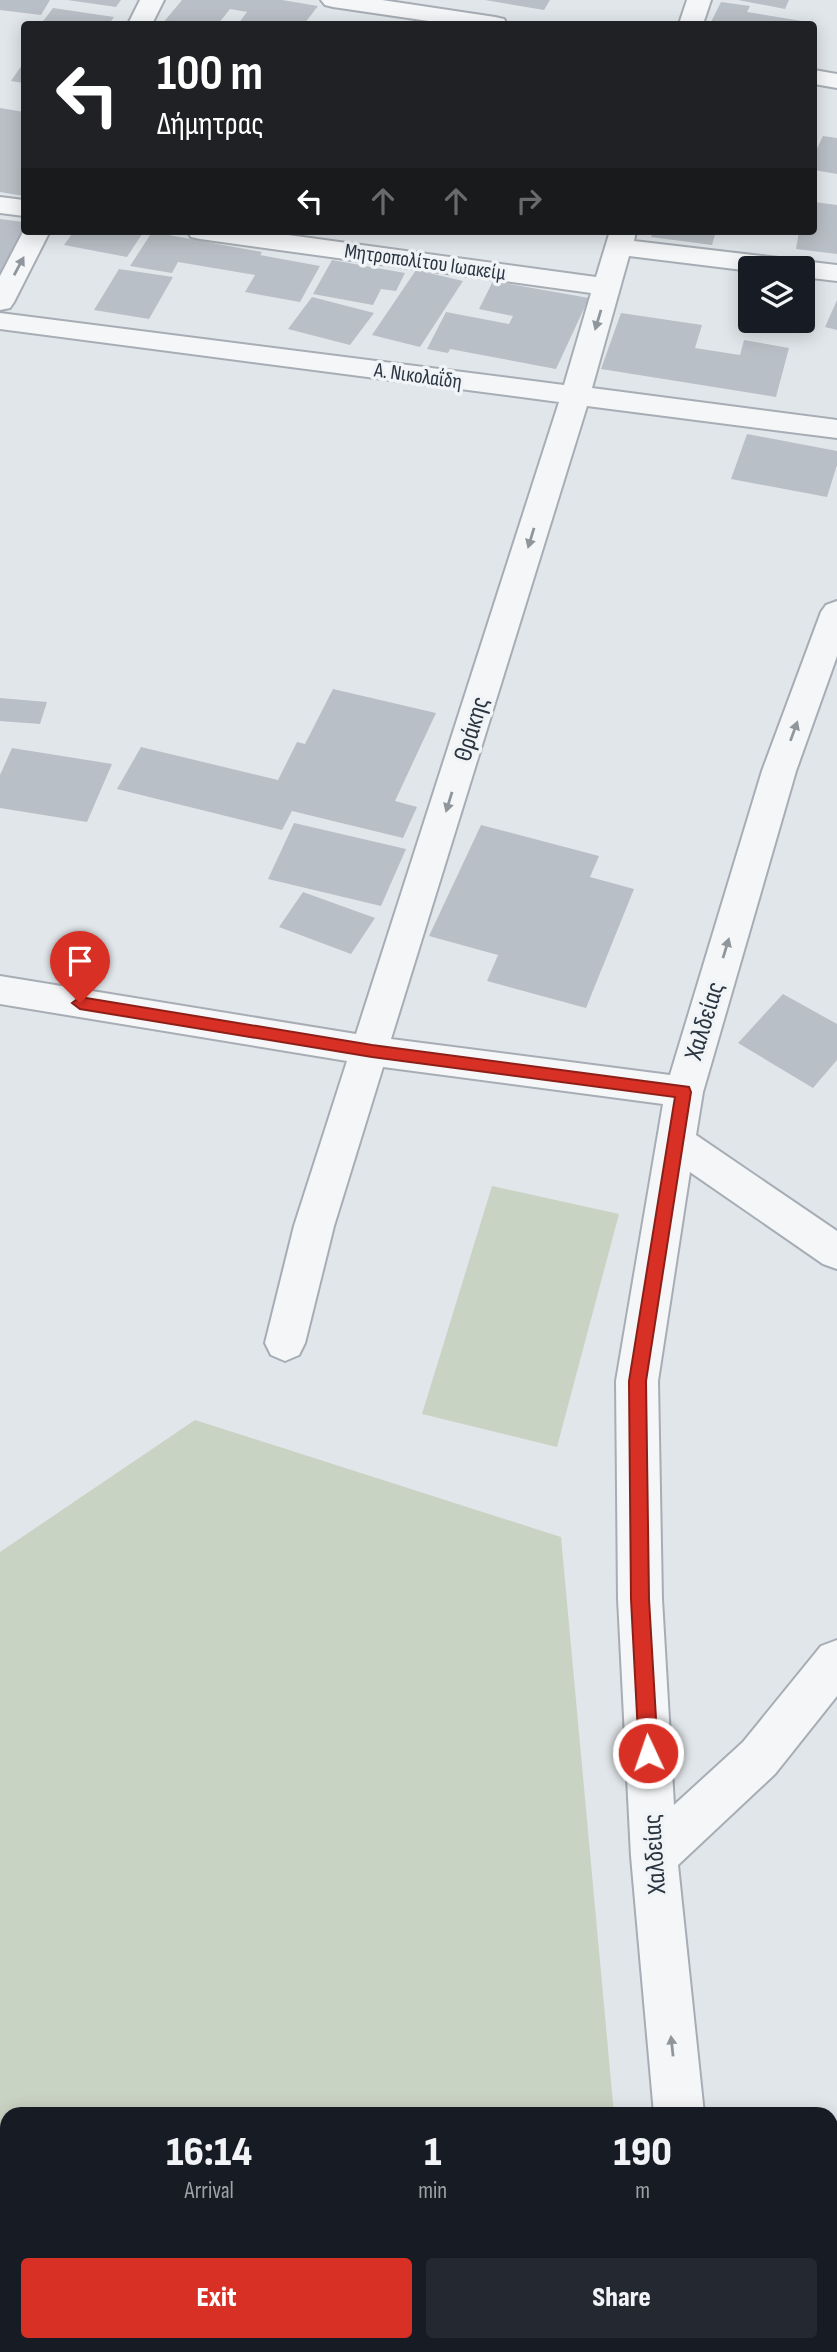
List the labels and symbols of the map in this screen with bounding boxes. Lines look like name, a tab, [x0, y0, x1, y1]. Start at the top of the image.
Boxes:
street label: Μητροπολίτου Ιωακείμ	[343, 238, 507, 286]
one-way arrow	[12, 256, 24, 276]
one-way arrow	[593, 310, 603, 331]
street label: Α. Νικολαΐδη	[372, 357, 463, 395]
one-way arrow	[526, 527, 536, 548]
street label: Θράκης	[448, 693, 496, 765]
one-way arrow	[788, 720, 799, 741]
one-way arrow	[443, 791, 454, 812]
pin	[50, 931, 110, 1003]
one-way arrow	[722, 937, 732, 958]
street label: Χαλδείας	[678, 978, 732, 1065]
position arrow	[611, 1716, 685, 1790]
street label: Χαλδείας	[637, 1813, 673, 1896]
one-way arrow	[667, 2035, 678, 2057]

